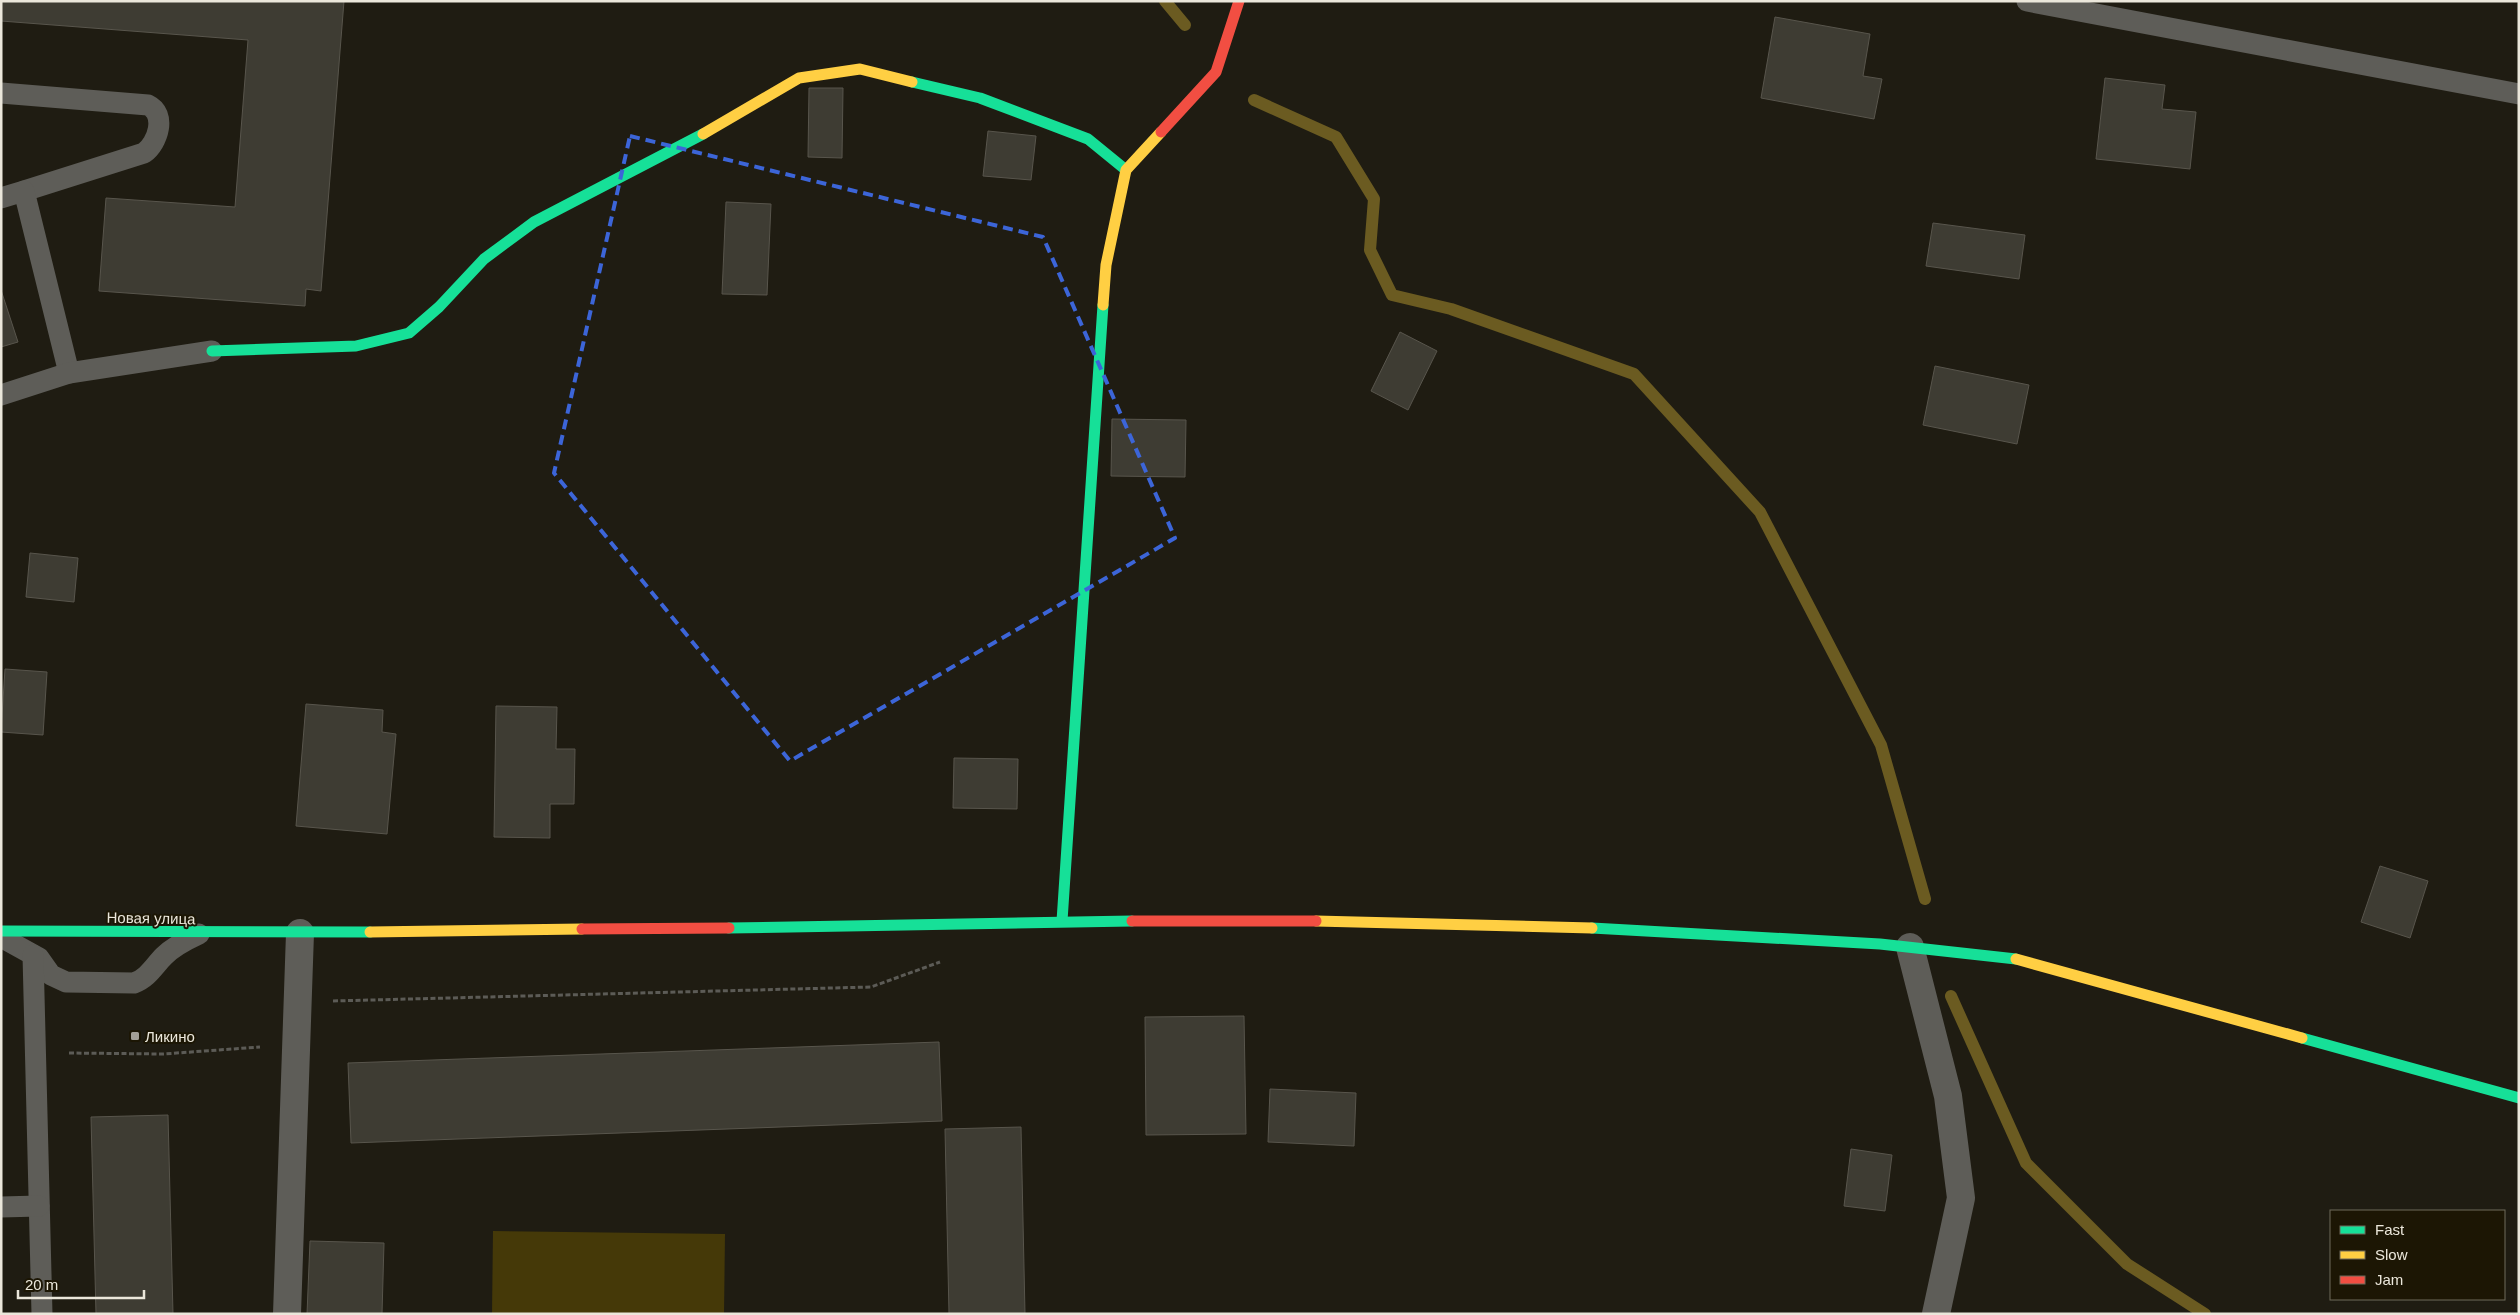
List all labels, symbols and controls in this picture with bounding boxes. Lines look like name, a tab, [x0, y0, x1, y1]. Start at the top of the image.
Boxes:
street label: Новая улица	[106, 909, 196, 927]
place label: Ликино	[145, 1028, 195, 1045]
marker: Ликино	[129, 1030, 141, 1042]
legend	[2330, 1210, 2505, 1300]
text: Fast	[2375, 1221, 2405, 1238]
text: Slow	[2375, 1246, 2408, 1263]
scale bar	[18, 1268, 144, 1300]
text: Jam	[2375, 1271, 2403, 1288]
text: 20 m	[25, 1276, 58, 1293]

